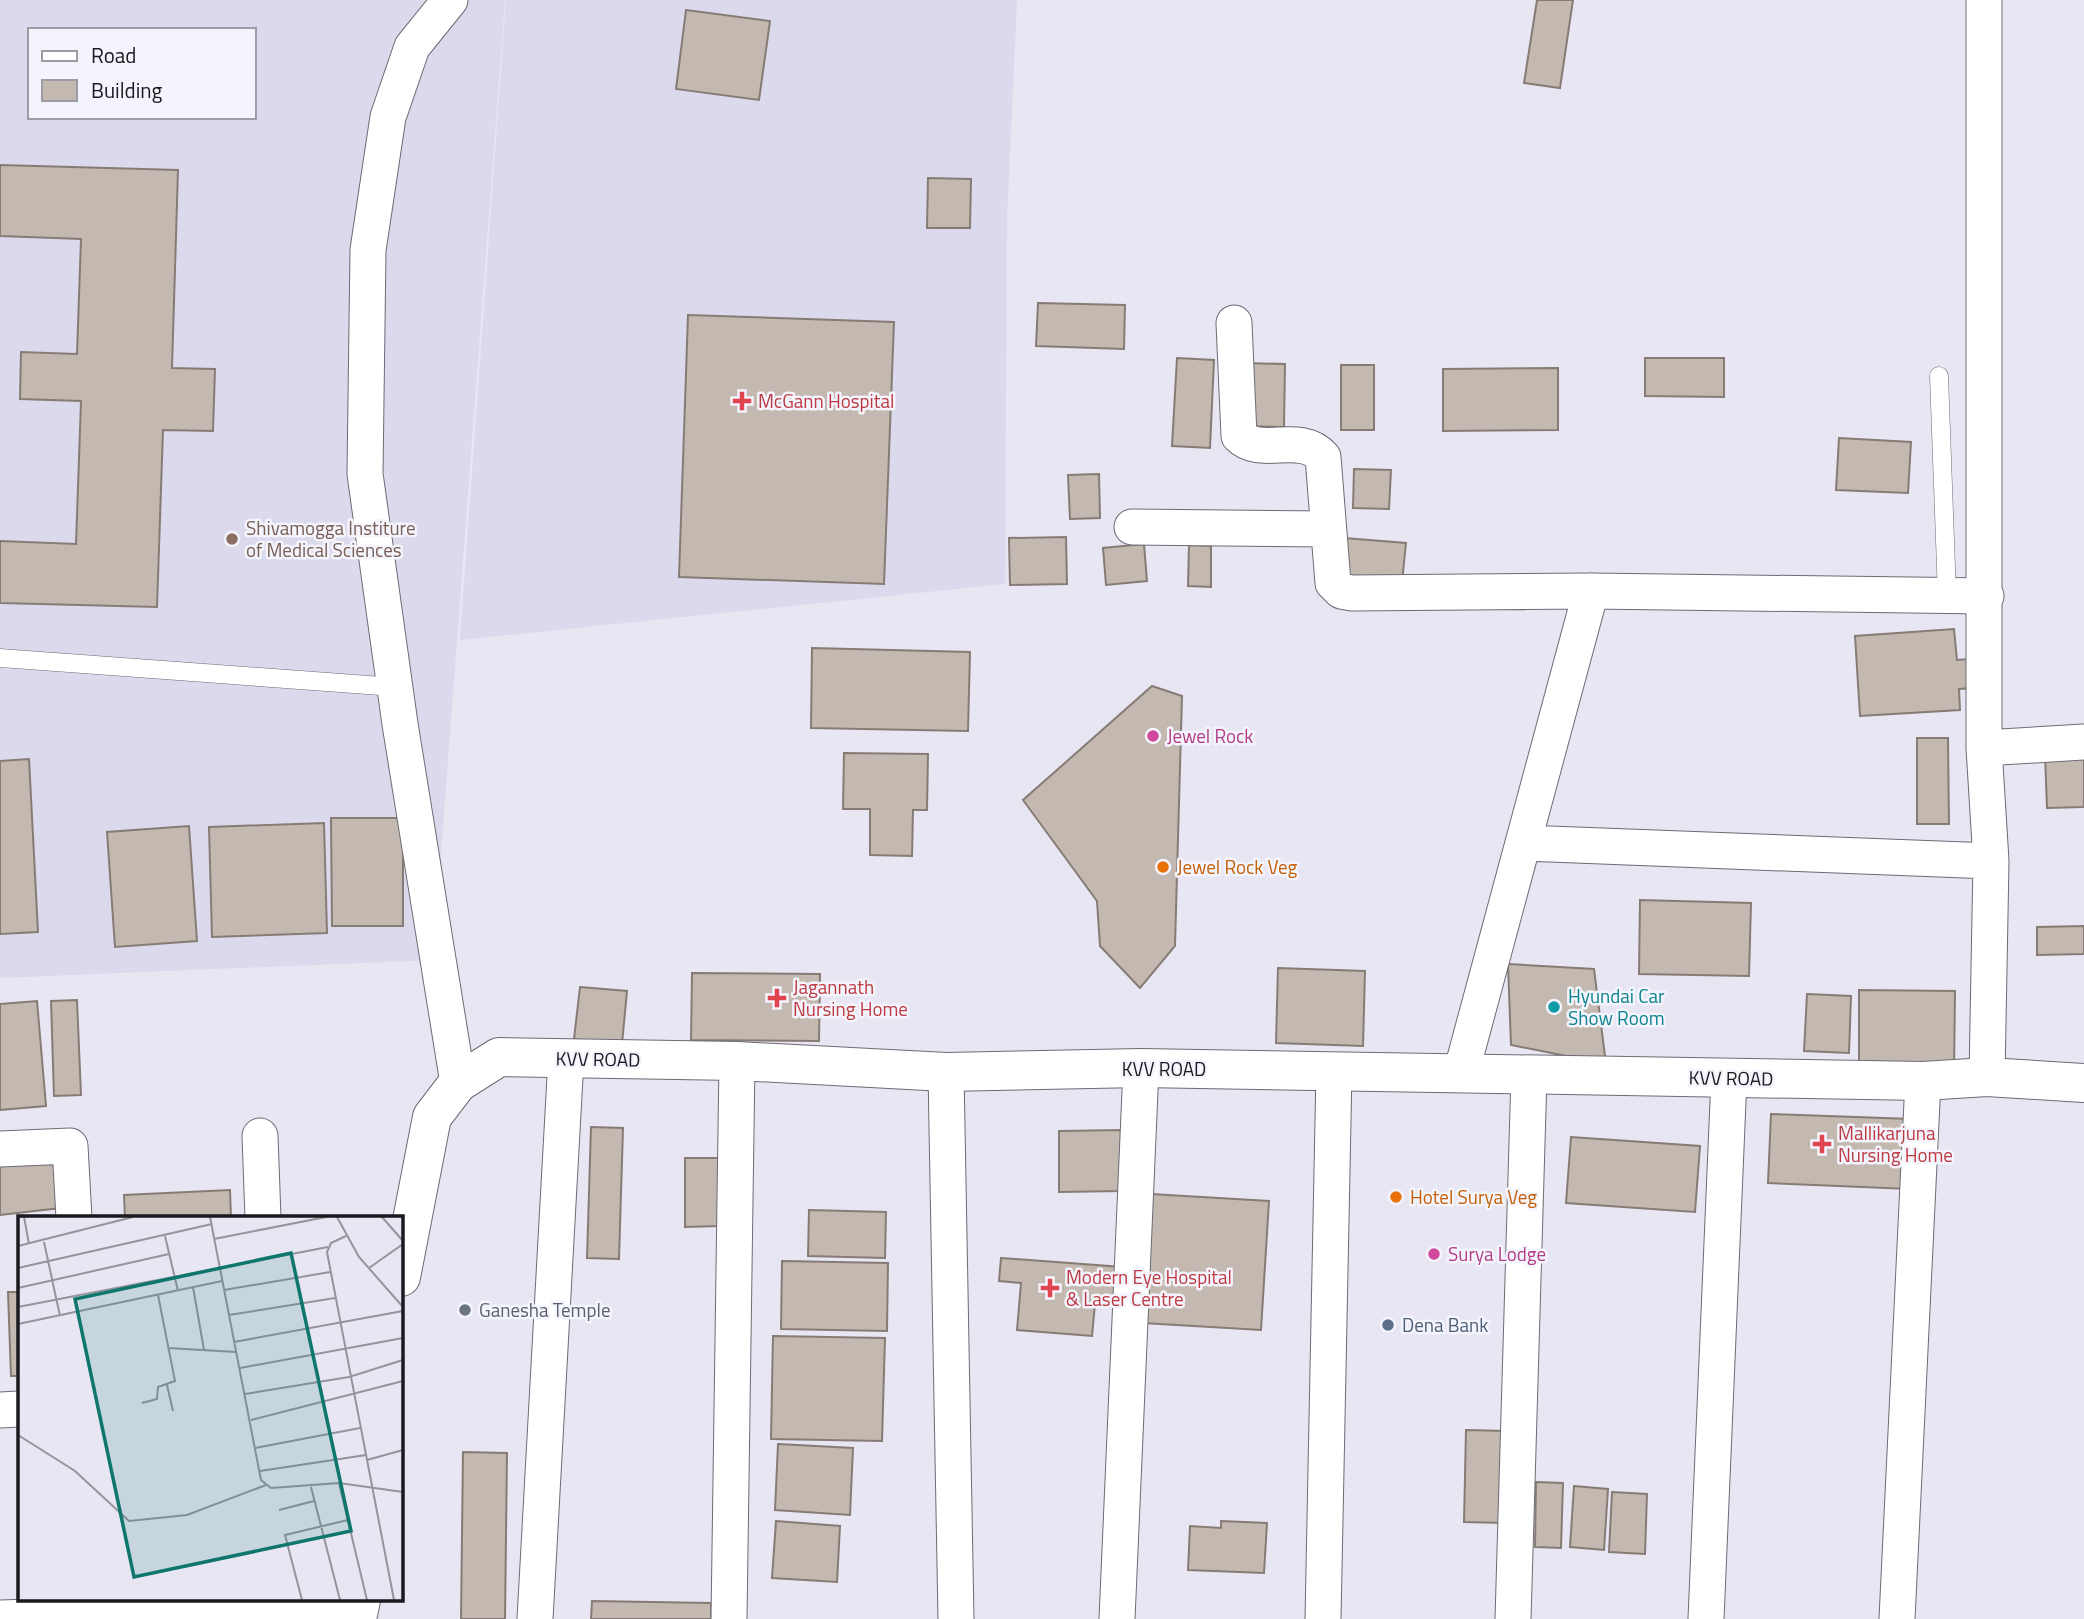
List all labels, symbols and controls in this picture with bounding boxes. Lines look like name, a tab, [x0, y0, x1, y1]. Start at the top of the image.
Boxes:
legend	[28, 28, 256, 119]
text: Road	[91, 39, 136, 71]
text: Building	[91, 74, 163, 106]
place label: McGann Hospital	[758, 386, 894, 415]
marker: McGann Hospital	[732, 391, 752, 411]
place label: Shivamogga Institure of Medical Sciences	[246, 513, 416, 564]
marker: Shivamogga Institure of Medical Sciences	[224, 531, 240, 547]
place label: Jewel Rock	[1167, 721, 1253, 750]
marker: Jewel Rock	[1145, 728, 1161, 744]
place label: Jewel Rock Veg	[1177, 852, 1298, 881]
marker: Jewel Rock Veg	[1155, 859, 1171, 875]
place label: Jagannath Nursing Home	[793, 972, 908, 1023]
place label: Hyundai Car Show Room	[1568, 981, 1665, 1032]
marker: Jagannath Nursing Home	[767, 988, 787, 1008]
marker: Hyundai Car Show Room	[1546, 999, 1562, 1015]
street label: KVV ROAD	[555, 1043, 641, 1074]
street label: KVV ROAD	[1122, 1054, 1206, 1083]
street label: KVV ROAD	[1688, 1062, 1774, 1093]
place label: Mallikarjuna Nursing Home	[1838, 1118, 1953, 1169]
marker: Mallikarjuna Nursing Home	[1812, 1134, 1832, 1154]
place label: Hotel Surya Veg	[1410, 1182, 1537, 1211]
marker: Hotel Surya Veg	[1388, 1189, 1404, 1205]
inset map	[18, 1216, 402, 1602]
place label: Surya Lodge	[1448, 1239, 1546, 1268]
marker: Surya Lodge	[1426, 1246, 1442, 1262]
place label: Modern Eye Hospital & Laser Centre	[1066, 1262, 1232, 1313]
marker: Modern Eye Hospital & Laser Centre	[1040, 1278, 1060, 1298]
place label: Ganesha Temple	[479, 1295, 611, 1324]
marker: Ganesha Temple	[457, 1302, 473, 1318]
place label: Dena Bank	[1402, 1310, 1488, 1339]
marker: Dena Bank	[1380, 1317, 1396, 1333]

